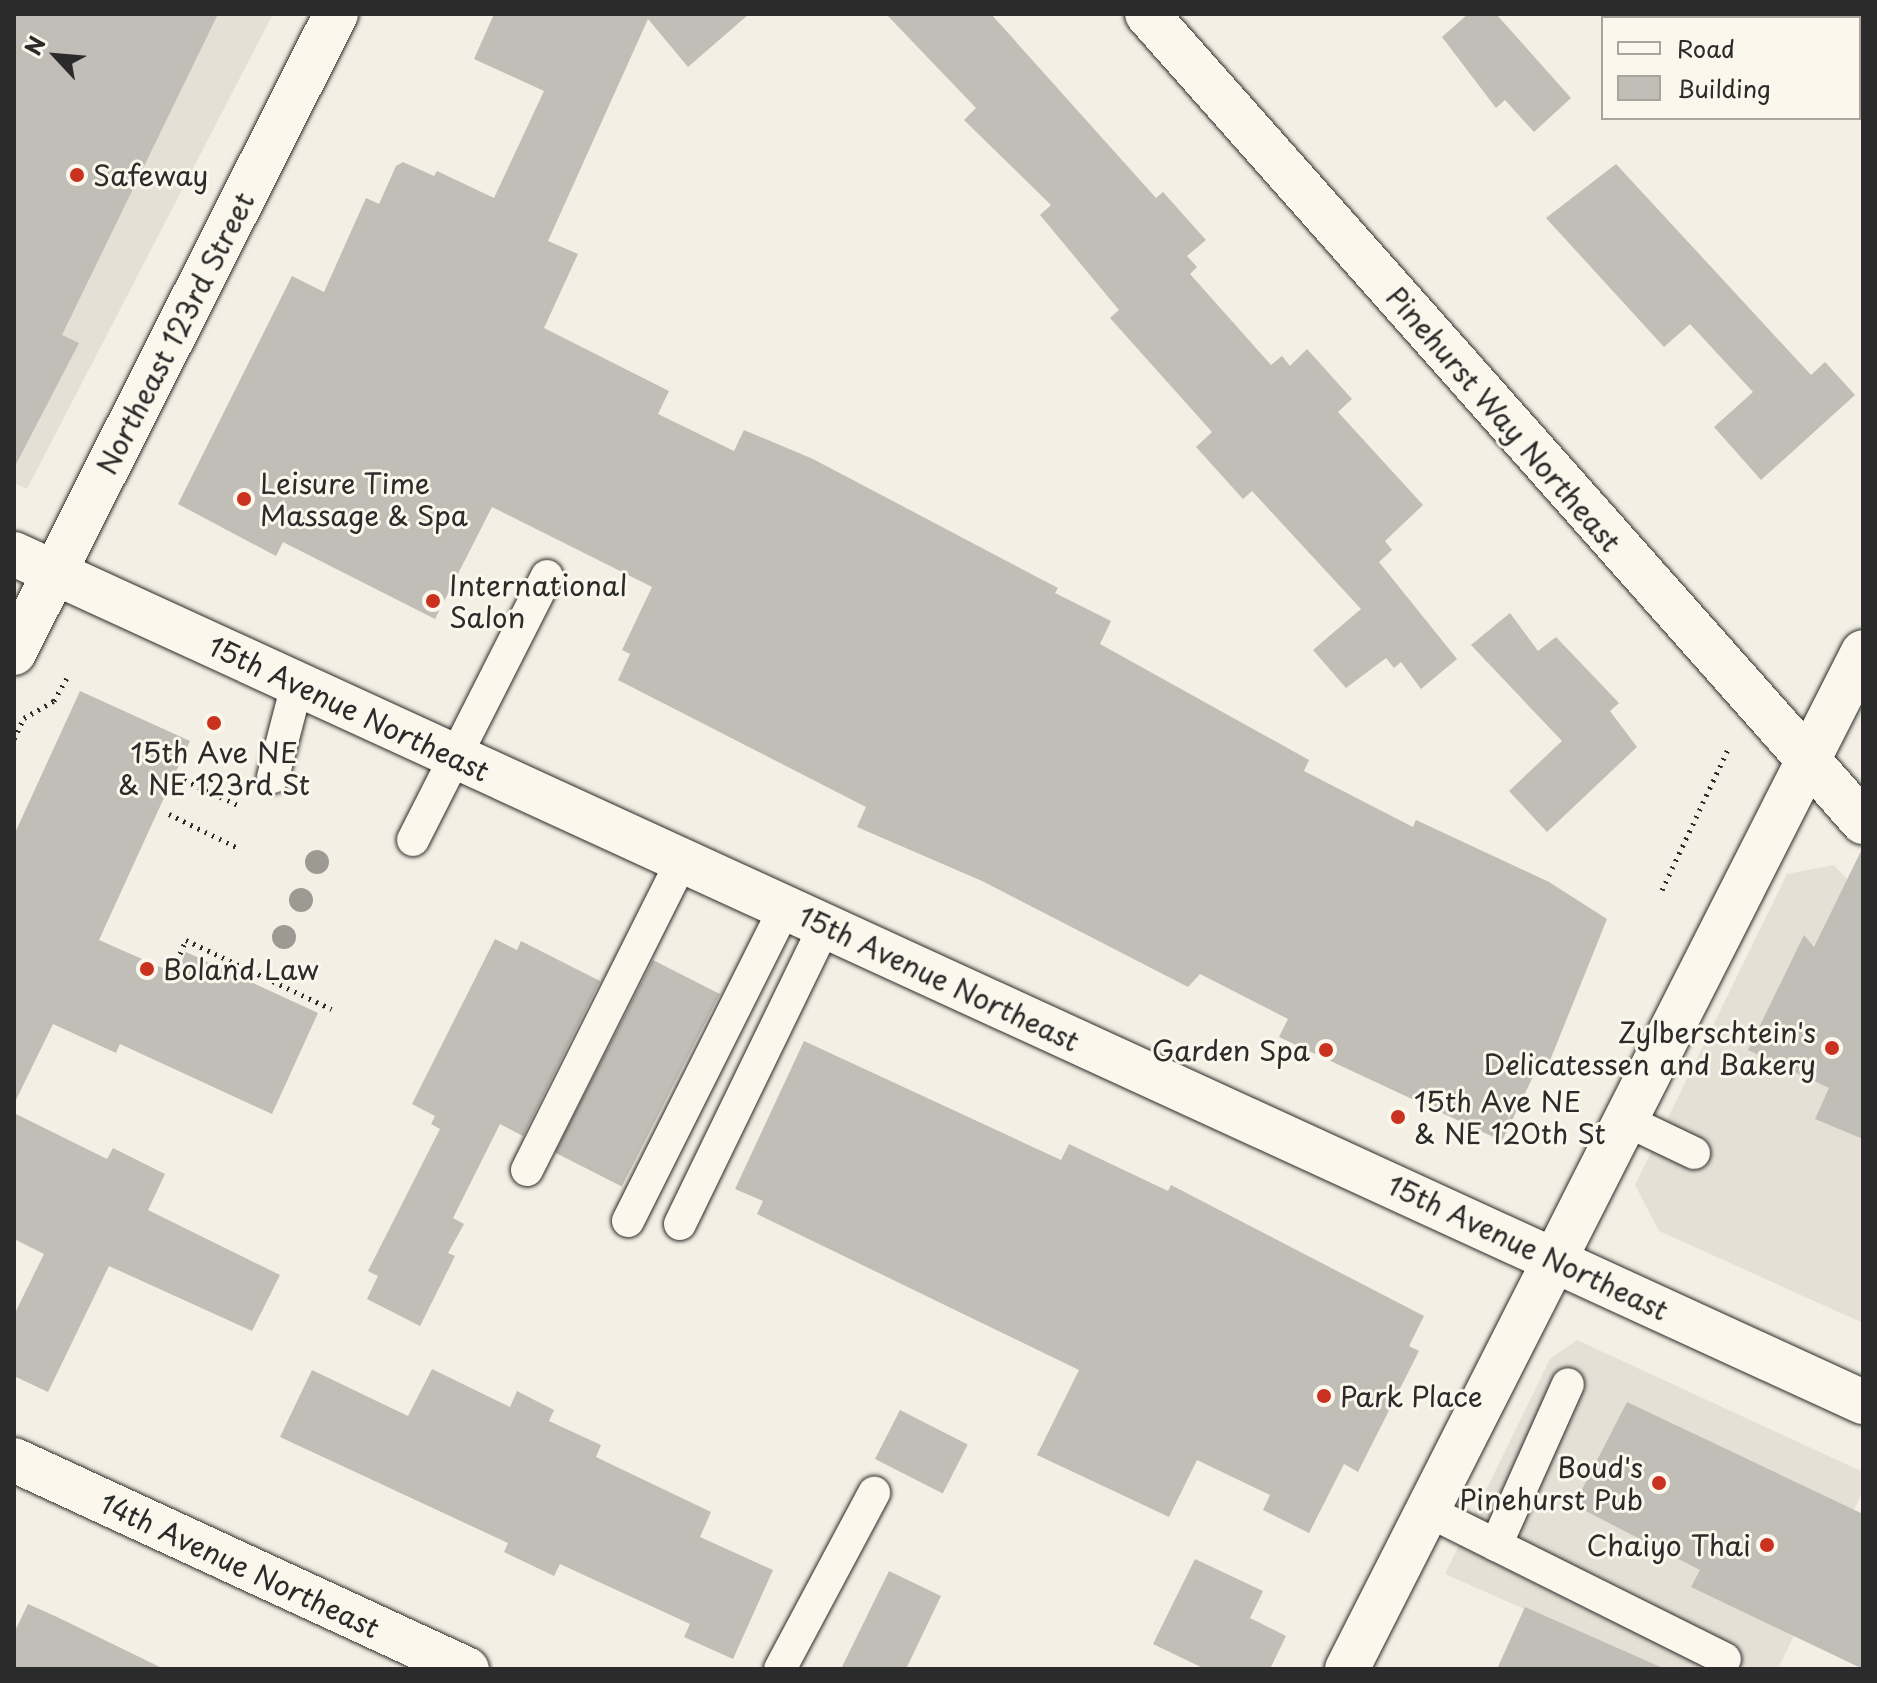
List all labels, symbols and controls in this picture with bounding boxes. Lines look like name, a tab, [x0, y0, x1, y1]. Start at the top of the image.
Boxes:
north arrow	[16, 16, 96, 96]
legend	[1601, 16, 1861, 120]
text: N	[15, 30, 53, 60]
text: Road	[1677, 30, 1735, 66]
text: Building	[1677, 70, 1771, 106]
place label: Safeway	[93, 158, 208, 192]
marker: Safeway	[68, 166, 86, 184]
street label: Northeast 123rd Street	[89, 186, 261, 480]
street label: Pinehurst Way Northeast	[1380, 280, 1628, 558]
place label: Leisure Time Massage & Spa	[260, 466, 469, 532]
marker: Leisure Time Massage & Spa	[235, 490, 253, 508]
place label: International Salon	[449, 568, 627, 634]
marker: International Salon	[424, 592, 442, 610]
street label: 15th Avenue Northeast	[203, 628, 495, 788]
marker: 15th Ave NE & NE 123rd St	[205, 714, 223, 732]
place label: 15th Ave NE & NE 123rd St	[117, 735, 311, 801]
street label: 15th Avenue Northeast	[793, 898, 1085, 1058]
place label: Boland Law	[163, 952, 320, 986]
marker: Boland Law	[138, 960, 156, 978]
place label: Zylberschtein's Delicatessen and Bakery	[1483, 1015, 1816, 1081]
place label: Garden Spa	[1151, 1033, 1310, 1067]
marker: Zylberschtein's Delicatessen and Bakery	[1823, 1039, 1841, 1057]
marker: Garden Spa	[1317, 1041, 1335, 1059]
place label: 15th Ave NE & NE 120th St	[1414, 1084, 1608, 1150]
marker: 15th Ave NE & NE 120th St	[1389, 1108, 1407, 1126]
street label: 15th Avenue Northeast	[1382, 1167, 1674, 1327]
place label: Park Place	[1340, 1379, 1483, 1413]
marker: Park Place	[1315, 1387, 1333, 1405]
place label: Boud's Pinehurst Pub	[1459, 1450, 1643, 1516]
marker: Boud's Pinehurst Pub	[1650, 1474, 1668, 1492]
street label: 14th Avenue Northeast	[94, 1485, 386, 1645]
place label: Chaiyo Thai	[1587, 1528, 1751, 1562]
marker: Chaiyo Thai	[1758, 1536, 1776, 1554]

